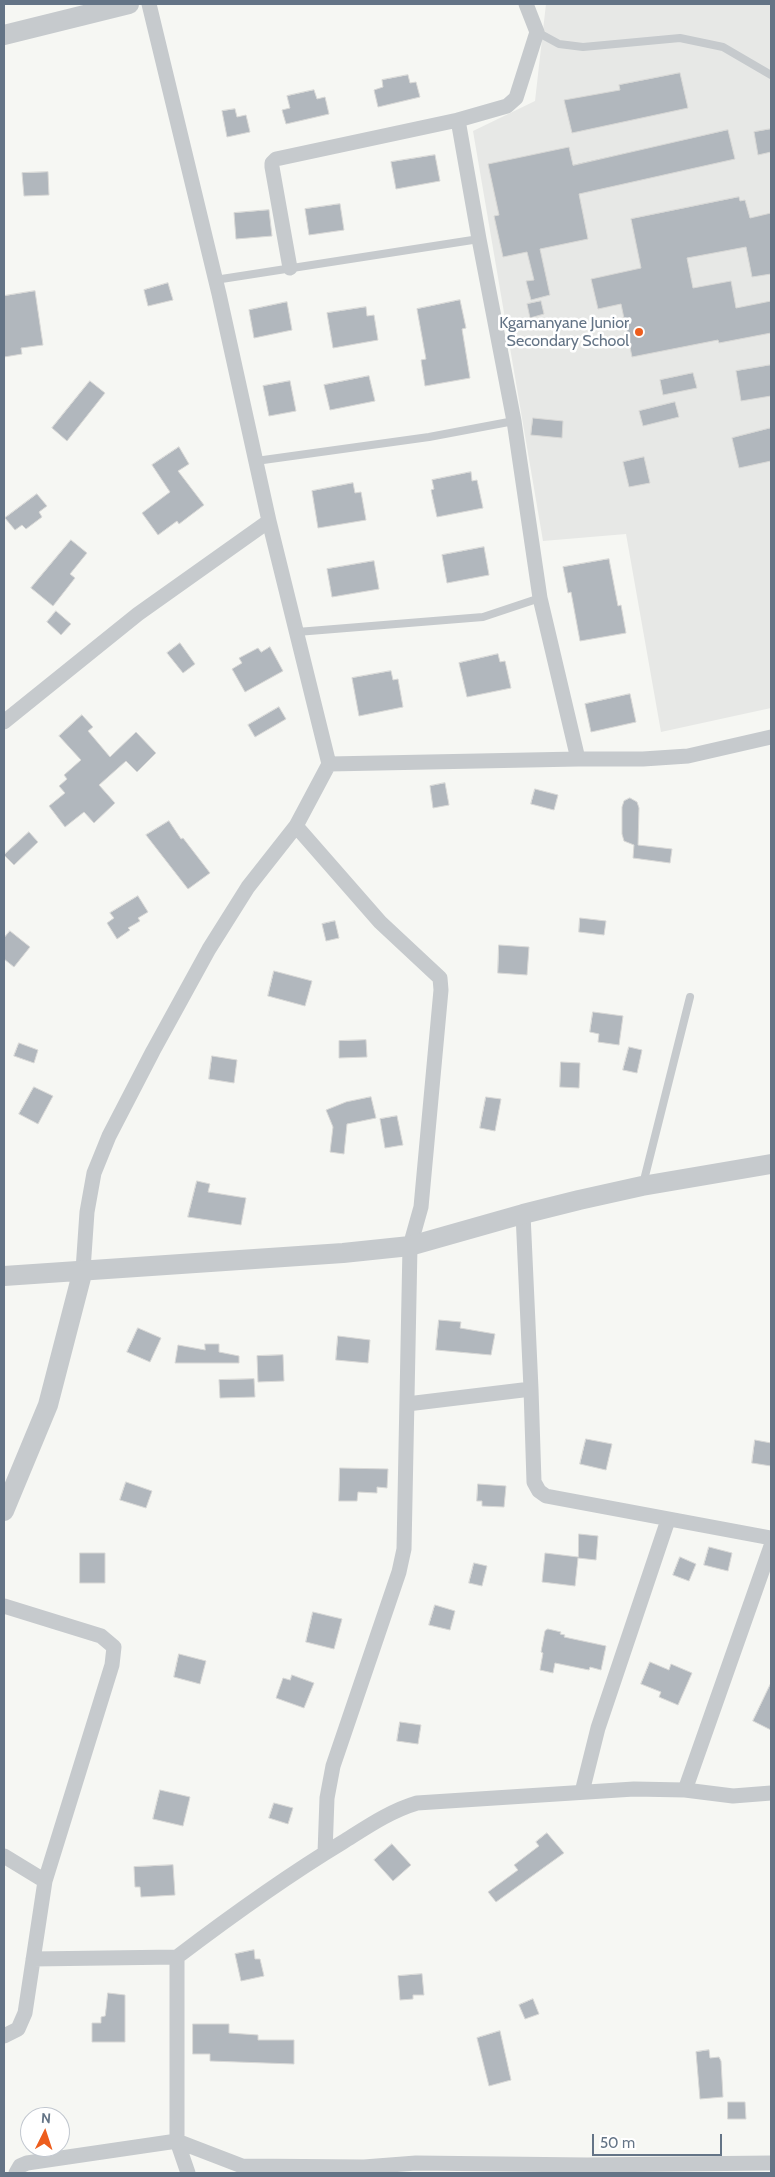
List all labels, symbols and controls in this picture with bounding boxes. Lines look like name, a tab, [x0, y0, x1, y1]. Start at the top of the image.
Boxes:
place label: Kgamanyane Junior Secondary School	[499, 313, 629, 351]
marker: Kgamanyane Junior Secondary School	[633, 326, 645, 338]
north arrow	[20, 2107, 70, 2157]
text: N	[40, 2109, 52, 2127]
scale bar	[595, 2124, 725, 2156]
text: 50 m	[600, 2134, 635, 2152]

